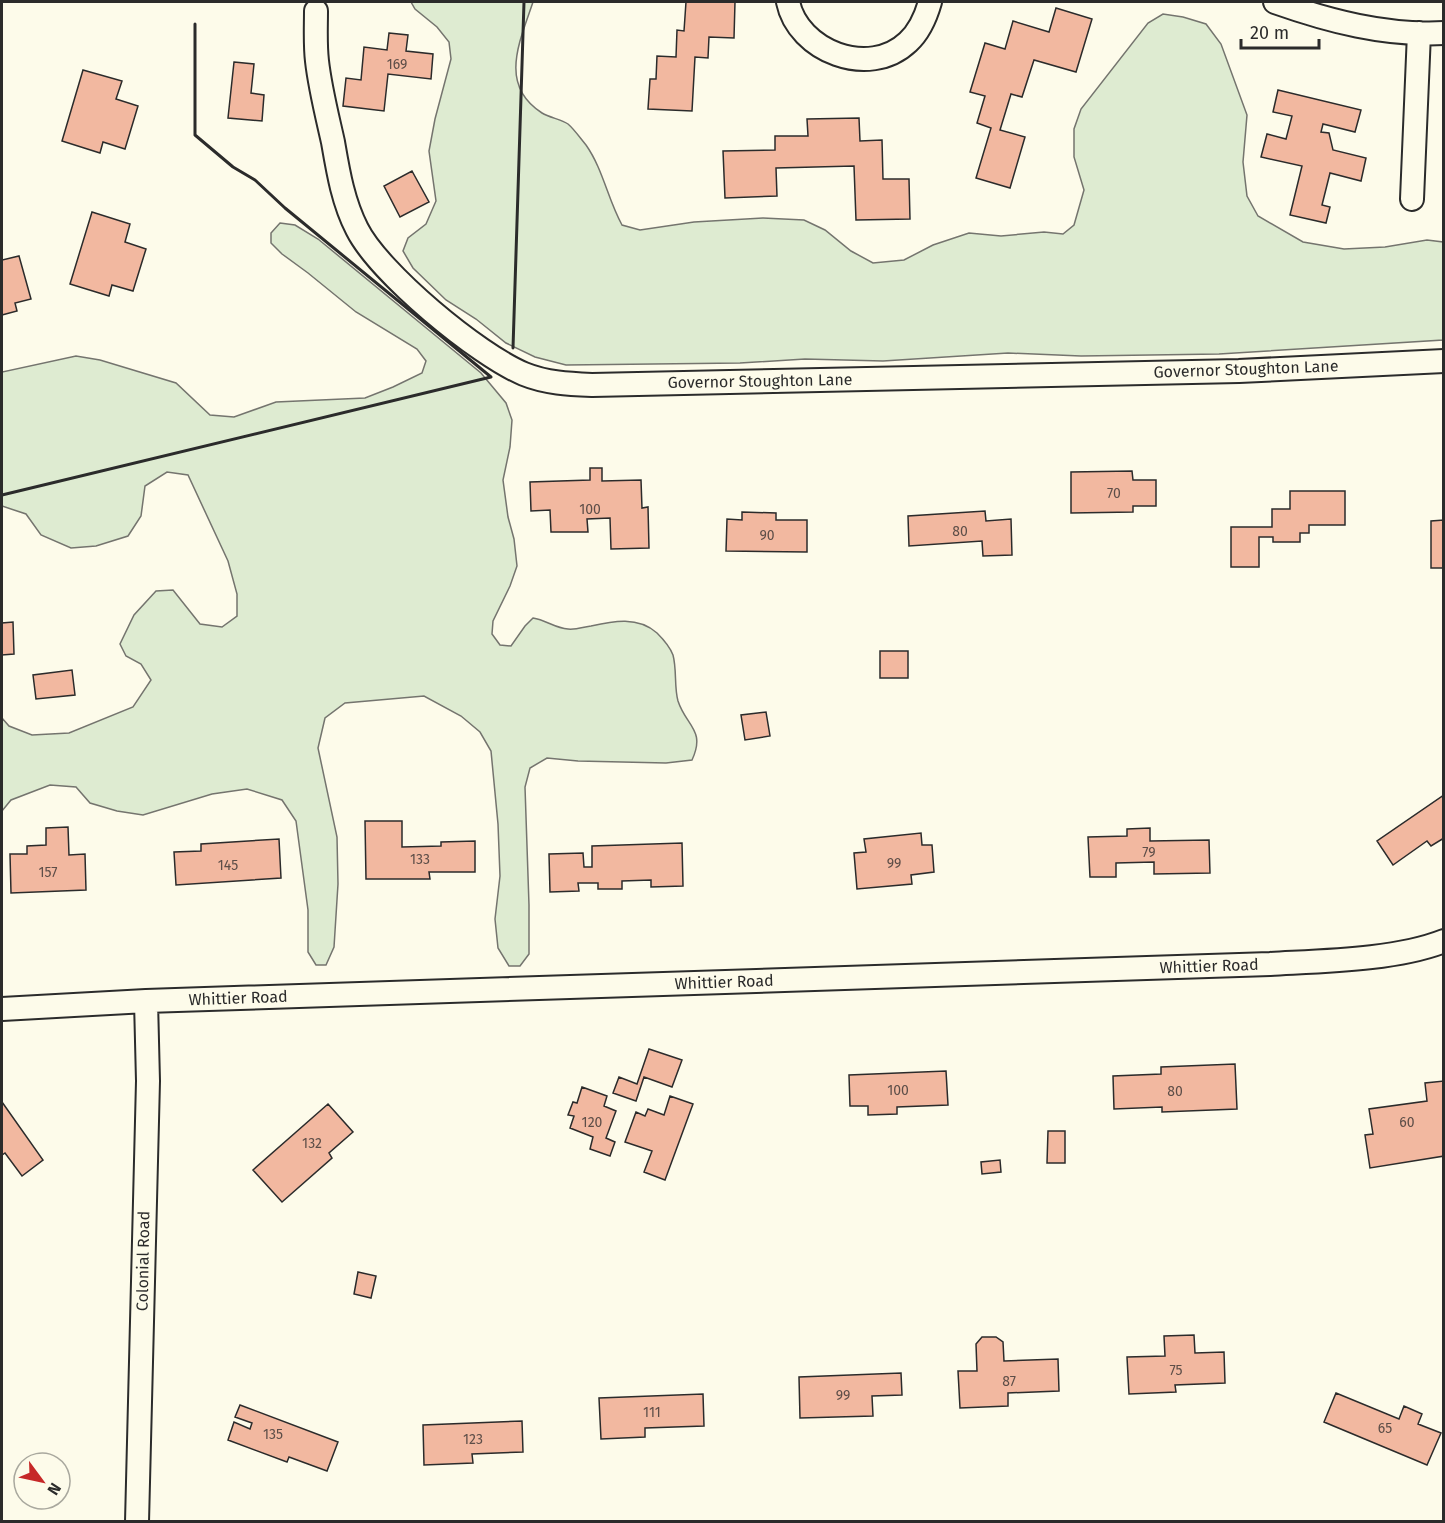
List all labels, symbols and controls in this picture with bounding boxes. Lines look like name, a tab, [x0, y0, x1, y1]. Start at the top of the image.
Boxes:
scale bar	[1241, 12, 1319, 50]
text: 20 m	[1250, 22, 1289, 44]
house number: 169	[387, 56, 407, 73]
street label: Governor Stoughton Lane	[1153, 356, 1339, 382]
street label: Governor Stoughton Lane	[667, 370, 853, 392]
house number: 70	[1107, 485, 1121, 502]
house number: 100	[579, 501, 601, 518]
house number: 80	[952, 523, 968, 540]
house number: 90	[759, 527, 775, 544]
house number: 79	[1142, 844, 1156, 861]
house number: 133	[410, 851, 430, 868]
house number: 99	[887, 855, 901, 872]
house number: 145	[218, 857, 238, 874]
house number: 157	[39, 864, 57, 881]
street label: Whittier Road	[1159, 955, 1259, 977]
street label: Whittier Road	[674, 971, 774, 993]
street label: Whittier Road	[188, 987, 288, 1009]
house number: 100	[887, 1082, 909, 1099]
house number: 80	[1167, 1083, 1183, 1100]
house number: 120	[582, 1114, 603, 1131]
house number: 60	[1399, 1114, 1415, 1131]
house number: 132	[302, 1135, 322, 1152]
street label: Colonial Road	[133, 1211, 153, 1311]
house number: 75	[1169, 1362, 1183, 1379]
house number: 87	[1002, 1373, 1016, 1390]
house number: 99	[836, 1387, 850, 1404]
house number: 111	[643, 1404, 661, 1421]
house number: 65	[1378, 1420, 1392, 1437]
house number: 135	[263, 1426, 283, 1443]
house number: 123	[463, 1431, 483, 1448]
north arrow	[12, 1451, 72, 1511]
text: N	[43, 1479, 65, 1499]

